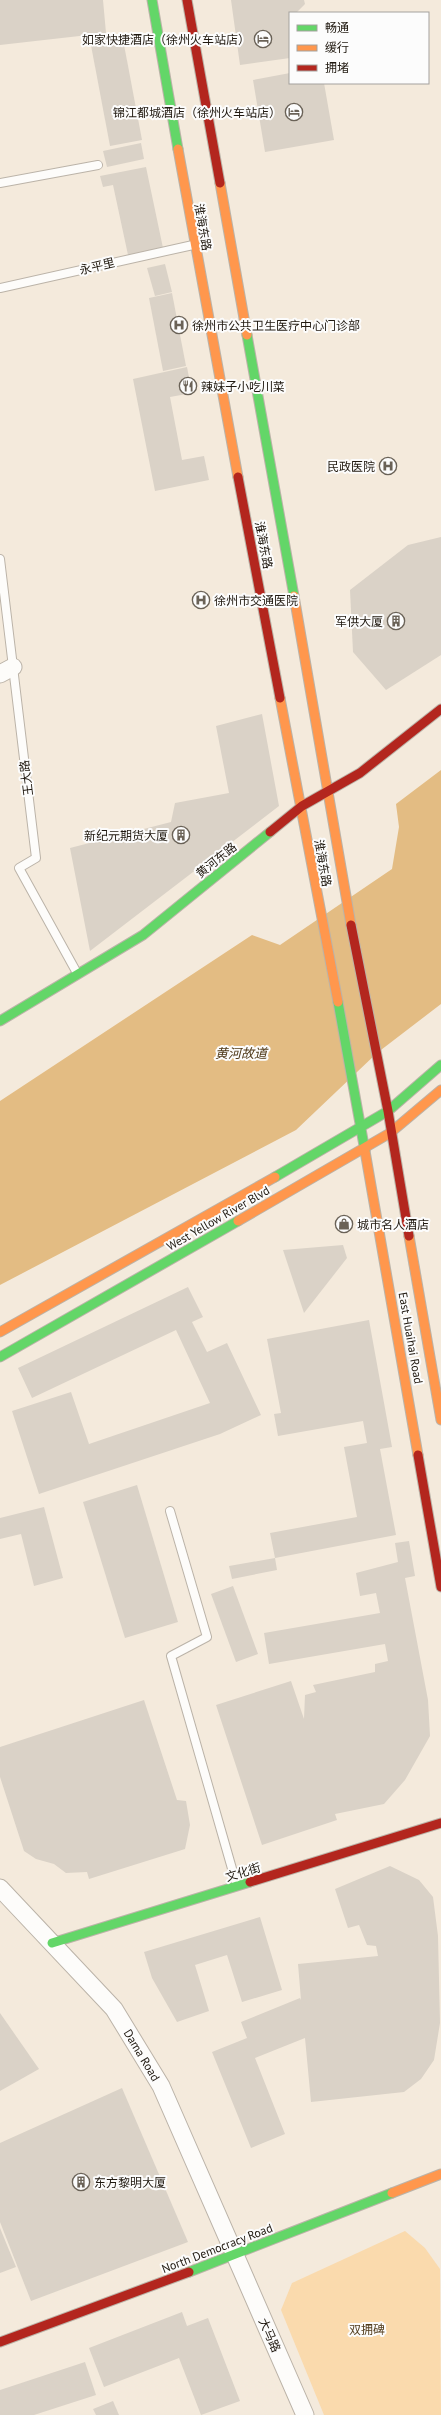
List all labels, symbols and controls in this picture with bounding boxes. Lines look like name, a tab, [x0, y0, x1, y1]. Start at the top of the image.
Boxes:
legend	[289, 12, 429, 84]
text: 畅通	[325, 20, 349, 35]
hotel icon: 如家快捷酒店（徐州火车站店）	[253, 29, 273, 49]
place label: 如家快捷酒店（徐州火车站店）	[82, 32, 250, 47]
text: 缓行	[325, 40, 349, 55]
text: 拥堵	[325, 60, 349, 75]
hotel icon: 锦江都城酒店（徐州火车站店）	[284, 102, 304, 122]
place label: 锦江都城酒店（徐州火车站店）	[113, 105, 281, 120]
street label: 淮海东路	[191, 202, 215, 252]
street label: 永平里	[78, 255, 116, 277]
hospital icon: 徐州市公共卫生医疗中心门诊部	[169, 315, 189, 335]
place label: 徐州市公共卫生医疗中心门诊部	[192, 318, 360, 333]
restaurant icon: 辣妹子小吃川菜	[178, 376, 198, 396]
place label: 辣妹子小吃川菜	[201, 379, 285, 394]
hospital icon: 民政医院	[378, 456, 398, 476]
place label: 民政医院	[327, 459, 375, 474]
street label: 淮海东路	[252, 520, 276, 570]
hospital icon: 徐州市交通医院	[191, 590, 211, 610]
place label: 徐州市交通医院	[214, 593, 298, 608]
building icon: 军供大厦	[386, 611, 406, 631]
place label: 军供大厦	[335, 614, 383, 629]
street label: 王大路	[16, 759, 36, 797]
building icon: 新纪元期货大厦	[171, 825, 191, 845]
place label: 新纪元期货大厦	[84, 828, 168, 843]
street label: 淮海东路	[311, 838, 335, 888]
street label: 黄河东路	[193, 839, 239, 881]
water label: 黄河故道	[215, 1045, 269, 1062]
street label: West Yellow River Blvd	[164, 1182, 272, 1254]
shop icon: 城市名人酒店	[334, 1214, 354, 1234]
place label: 城市名人酒店	[357, 1217, 429, 1232]
street label: East Huaihai Road	[396, 1291, 426, 1385]
street label: 文化街	[224, 1860, 262, 1884]
street label: Dama Road	[121, 2026, 163, 2084]
building icon: 东方黎明大厦	[71, 2172, 91, 2192]
place label: 东方黎明大厦	[94, 2175, 166, 2190]
street label: North Democracy Road	[160, 2220, 274, 2276]
street label: 大马路	[256, 2315, 284, 2355]
park label: 双拥碑	[349, 2322, 385, 2337]

